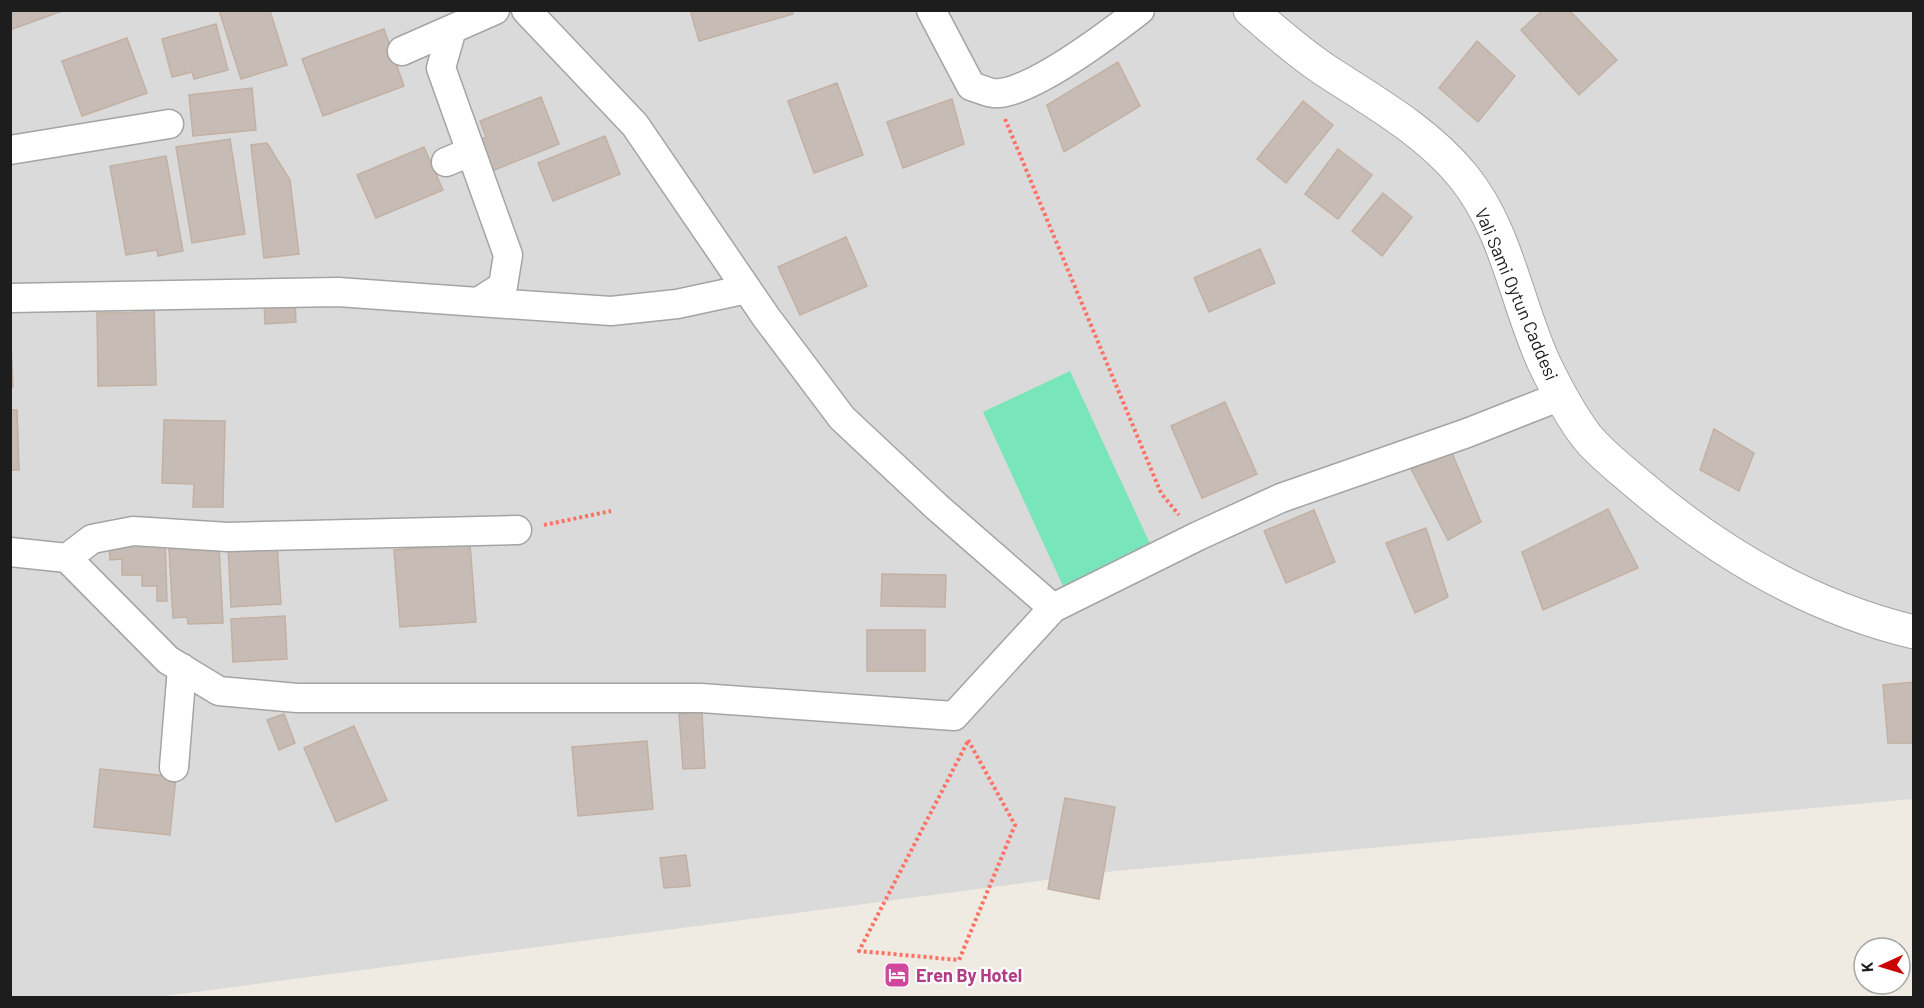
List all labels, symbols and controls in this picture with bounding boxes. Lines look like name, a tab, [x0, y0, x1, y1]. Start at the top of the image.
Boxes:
street label: Vali Sami Oytun Caddesi	[1471, 204, 1563, 384]
north arrow	[1852, 936, 1912, 996]
hotel icon: Eren By Hotel	[882, 960, 912, 990]
text: K	[1857, 961, 1876, 973]
place label: Eren By Hotel	[916, 964, 1022, 986]

